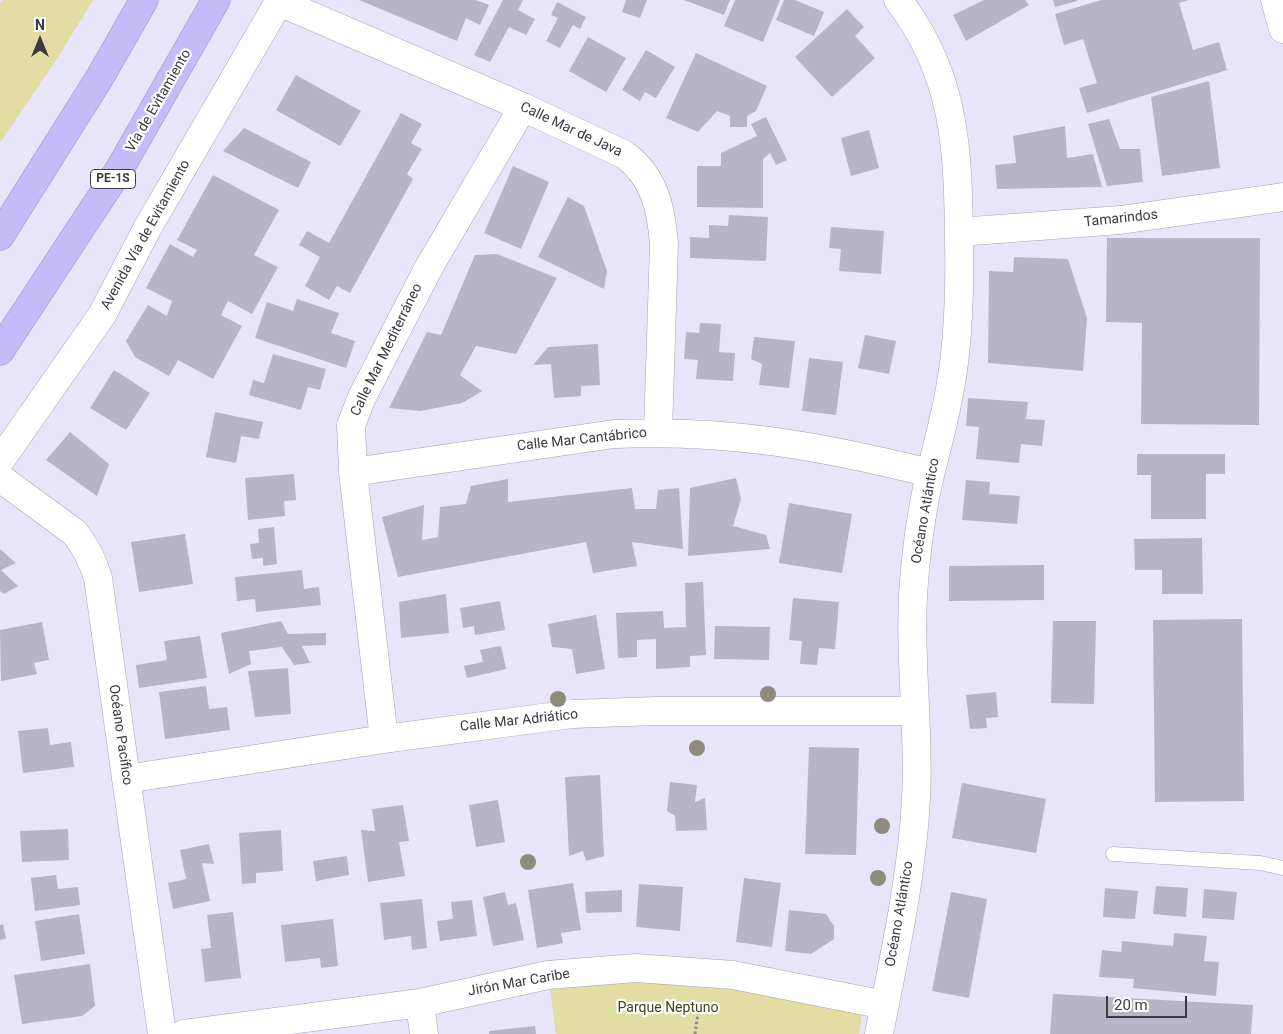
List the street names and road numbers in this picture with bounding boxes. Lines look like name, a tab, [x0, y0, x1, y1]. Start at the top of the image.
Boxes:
street label: Vía de Evitamiento	[123, 47, 195, 155]
street label: Calle Mar de Java	[517, 99, 625, 161]
street label: Avenida Vía de Evitamiento	[98, 157, 194, 313]
road number: PE-1S	[90, 170, 136, 188]
street label: Tamarindos	[1083, 207, 1159, 231]
street label: Calle Mar Mediterráneo	[348, 281, 426, 419]
street label: Calle Mar Cantábrico	[516, 425, 648, 455]
street label: Océano Atlántico	[908, 457, 944, 565]
street label: Océano Pacífico	[105, 684, 135, 786]
street label: Calle Mar Adriático	[459, 706, 579, 736]
street label: Océano Atlántico	[882, 860, 918, 968]
street label: Jirón Mar Caribe	[467, 966, 571, 1000]

